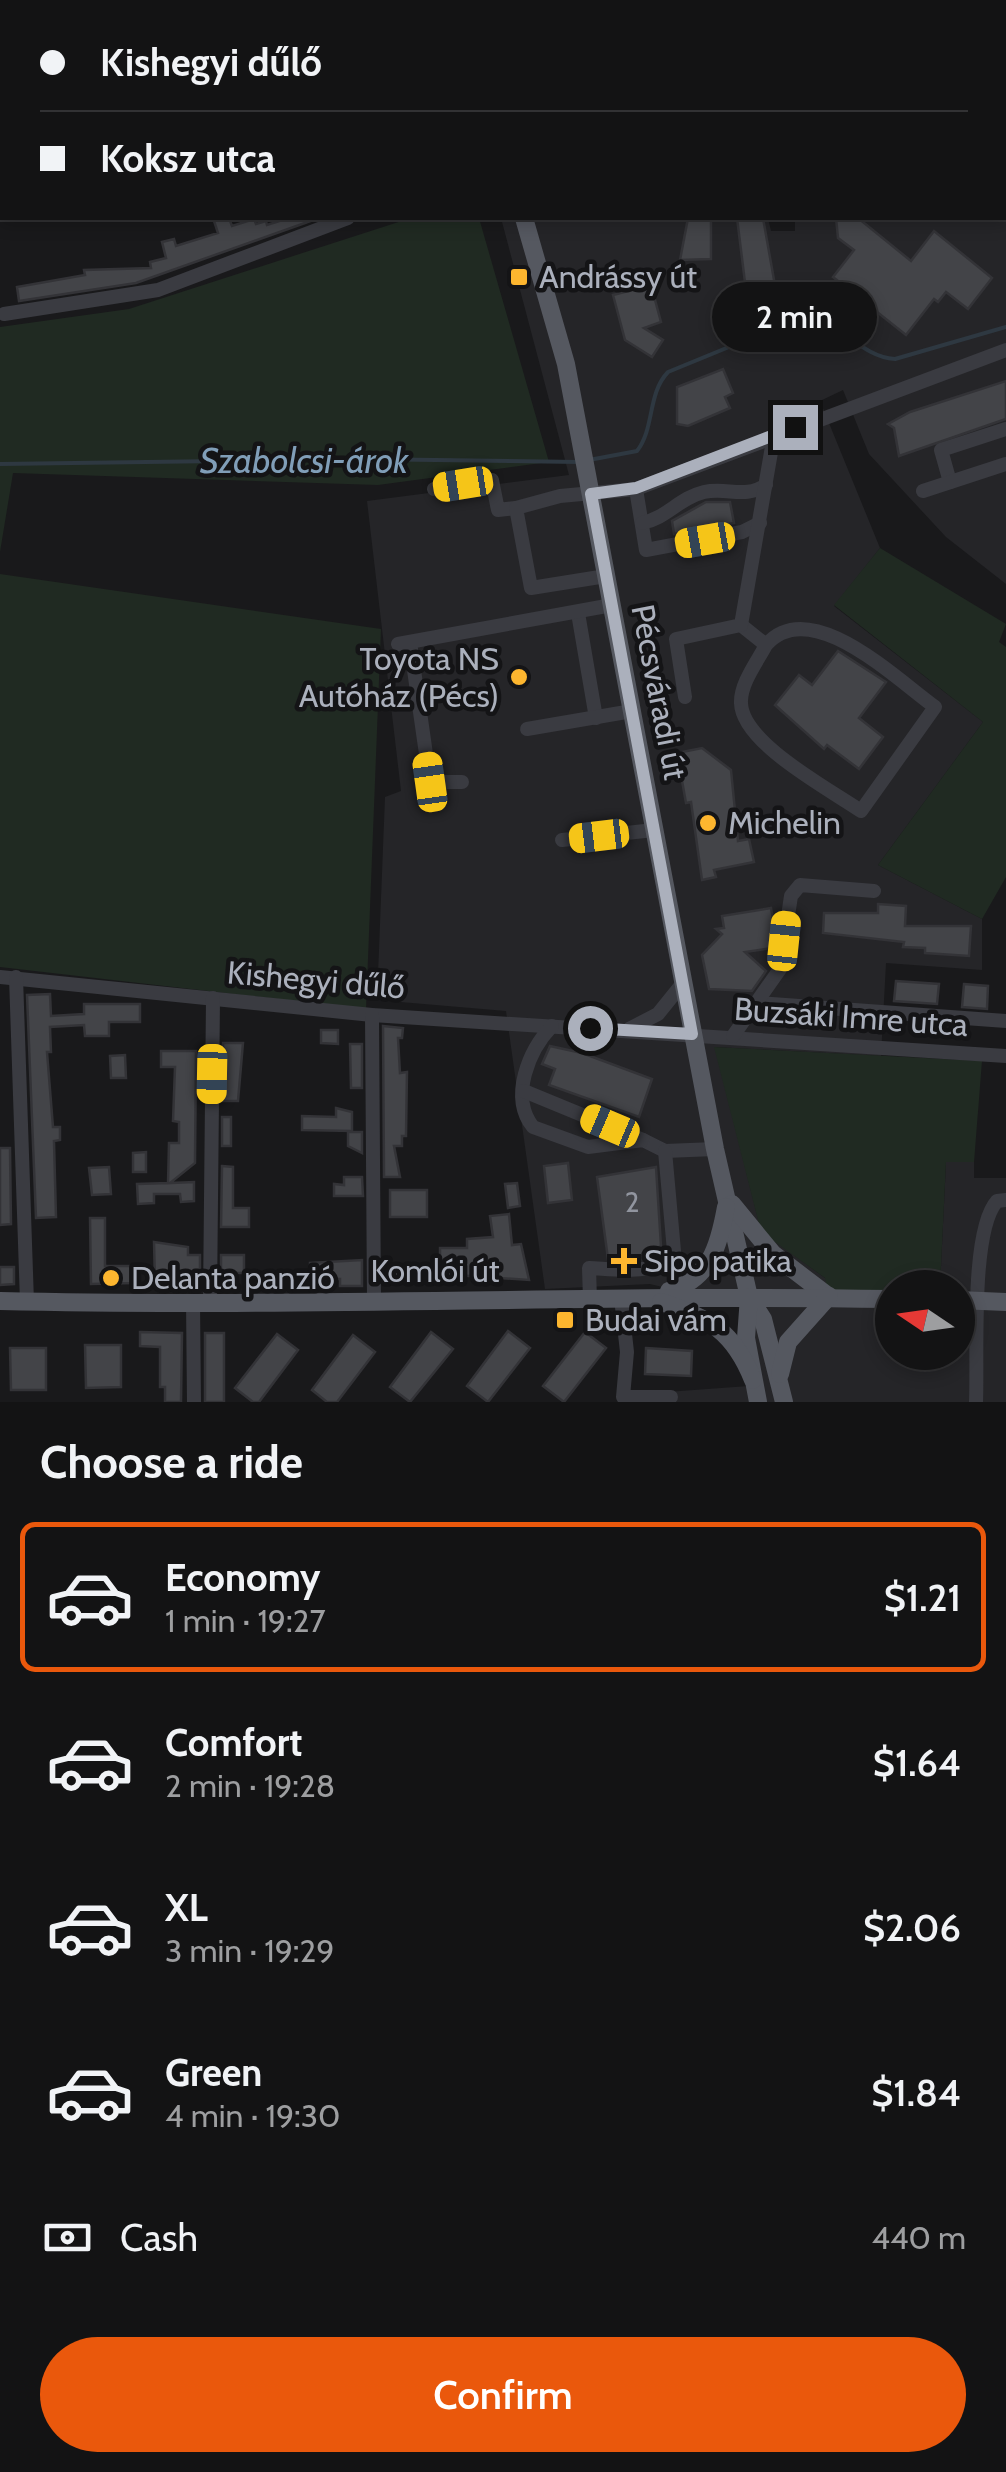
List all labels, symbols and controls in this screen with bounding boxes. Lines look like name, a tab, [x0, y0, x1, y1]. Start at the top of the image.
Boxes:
text: Kishegyi dűlő	[100, 39, 322, 86]
text: Koksz utca	[100, 135, 275, 182]
place label: Andrássy út	[539, 257, 697, 296]
marker: Andrássy út	[508, 266, 530, 288]
callout: 2 min	[712, 282, 878, 352]
text: 2 min	[756, 297, 833, 336]
route end	[773, 405, 818, 450]
water label: Szabolcsi-árok	[200, 439, 409, 482]
car	[431, 464, 495, 504]
car	[673, 520, 737, 560]
street label: Pécsváradi út	[623, 601, 696, 783]
place label: Toyota NS Autóház (Pécs)	[299, 639, 499, 715]
marker: Toyota NS Autóház (Pécs)	[508, 666, 530, 688]
car	[411, 750, 449, 814]
place label: Michelin	[728, 803, 841, 842]
marker: Michelin	[697, 812, 719, 834]
car	[567, 817, 631, 855]
car	[766, 910, 802, 972]
street label: Kishegyi dűlő	[225, 952, 407, 1007]
street label: Buzsáki Imre utca	[733, 989, 970, 1044]
route start	[568, 1006, 613, 1051]
car	[196, 1044, 228, 1104]
car	[577, 1100, 643, 1152]
house number: 2	[625, 1185, 639, 1219]
place label: Sipo patika	[644, 1241, 793, 1280]
marker: Sipo patika	[613, 1250, 635, 1272]
street label: Komlói út	[370, 1251, 500, 1290]
place label: Delanta panzió	[131, 1258, 335, 1297]
marker: Delanta panzió	[100, 1267, 122, 1289]
north arrow	[875, 1270, 975, 1370]
map controls	[875, 1270, 975, 1370]
place label: Budai vám	[585, 1300, 727, 1339]
marker: Budai vám	[554, 1309, 576, 1331]
text: Choose a ride	[40, 1435, 303, 1489]
icon: car	[45, 1552, 135, 1642]
text: Economy	[165, 1554, 320, 1601]
text: $1.21	[884, 1574, 961, 1621]
text: 1 min · 19:27	[165, 1601, 326, 1640]
icon: car	[45, 1717, 135, 1807]
text: Comfort	[165, 1719, 302, 1766]
text: $1.64	[873, 1739, 961, 1786]
text: 2 min · 19:28	[165, 1766, 335, 1805]
icon: car	[45, 1882, 135, 1972]
text: XL	[165, 1884, 208, 1931]
text: $2.06	[863, 1904, 961, 1951]
text: 3 min · 19:29	[165, 1931, 334, 1970]
icon: car	[45, 2047, 135, 2137]
text: Green	[165, 2049, 262, 2096]
text: $1.84	[871, 2069, 961, 2116]
text: 4 min · 19:30	[165, 2096, 340, 2135]
icon: cash	[40, 2210, 95, 2265]
text: Cash	[120, 2214, 198, 2261]
text: 440 m	[871, 2218, 966, 2257]
button: Confirm	[40, 2337, 966, 2452]

